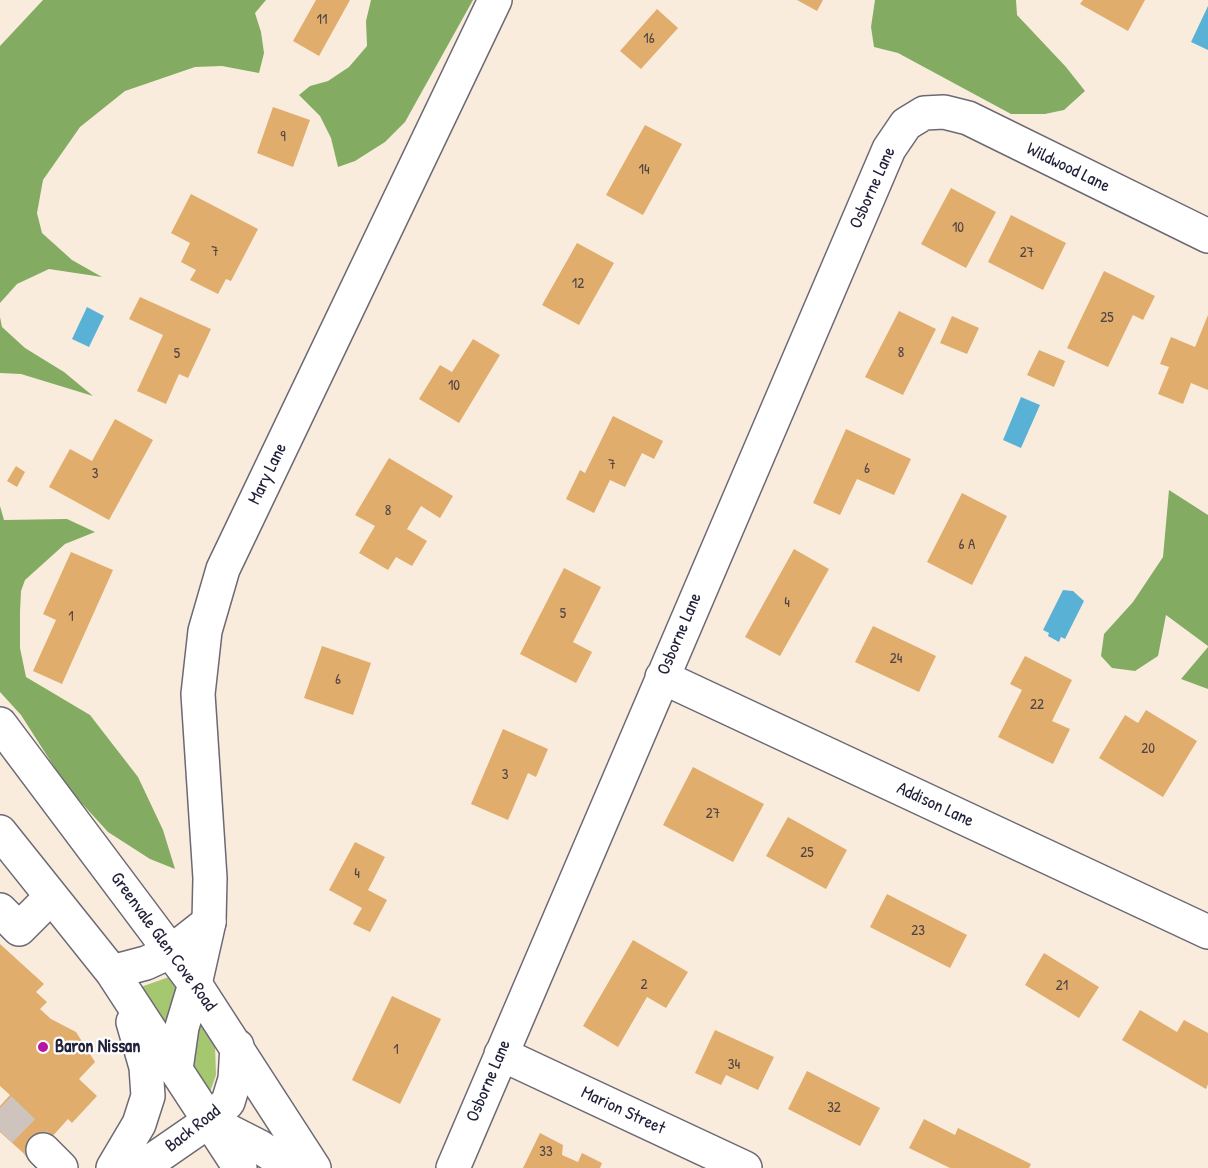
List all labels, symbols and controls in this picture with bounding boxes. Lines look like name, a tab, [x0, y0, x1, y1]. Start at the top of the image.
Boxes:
house number: 11	[317, 11, 327, 29]
house number: 16	[643, 30, 655, 48]
house number: 9	[280, 128, 286, 146]
street label: Wildwood Lane	[1023, 139, 1113, 197]
street label: Osborne Lane	[845, 144, 901, 232]
house number: 14	[638, 161, 650, 179]
house number: 10	[952, 219, 964, 237]
house number: 7	[211, 243, 219, 261]
house number: 27	[1020, 244, 1034, 262]
house number: 12	[572, 275, 584, 293]
house number: 25	[1100, 309, 1114, 327]
house number: 8	[898, 344, 904, 362]
house number: 5	[174, 345, 180, 363]
house number: 10	[448, 377, 460, 395]
street label: Mary Lane	[244, 440, 292, 508]
house number: 7	[608, 456, 616, 474]
house number: 6	[864, 460, 870, 478]
house number: 3	[92, 465, 98, 483]
house number: 8	[385, 502, 391, 520]
house number: 6 A	[959, 536, 975, 554]
street label: Osborne Lane	[653, 590, 707, 678]
house number: 4	[784, 594, 790, 612]
house number: 5	[560, 605, 566, 623]
house number: 1	[68, 608, 74, 626]
house number: 24	[890, 650, 902, 668]
house number: 6	[335, 671, 341, 689]
house number: 22	[1030, 696, 1044, 714]
house number: 20	[1141, 740, 1155, 758]
house number: 3	[502, 766, 508, 784]
street label: Addison Lane	[893, 778, 977, 832]
house number: 27	[706, 805, 720, 823]
house number: 25	[800, 844, 814, 862]
house number: 4	[354, 865, 360, 883]
street label: Greenvale Glen Cove Road	[105, 868, 221, 1016]
house number: 23	[911, 922, 925, 940]
house number: 2	[640, 976, 648, 994]
house number: 21	[1056, 977, 1068, 995]
place label: Baron Nissan	[55, 1036, 140, 1058]
street label: Osborne Lane	[462, 1037, 516, 1125]
marker: Baron Nissan	[36, 1040, 50, 1054]
house number: 1	[393, 1041, 399, 1059]
house number: 34	[728, 1056, 740, 1074]
street label: Marion Street	[578, 1082, 668, 1140]
house number: 32	[827, 1099, 841, 1117]
street label: Back Road	[161, 1101, 225, 1157]
house number: 33	[539, 1143, 553, 1161]

